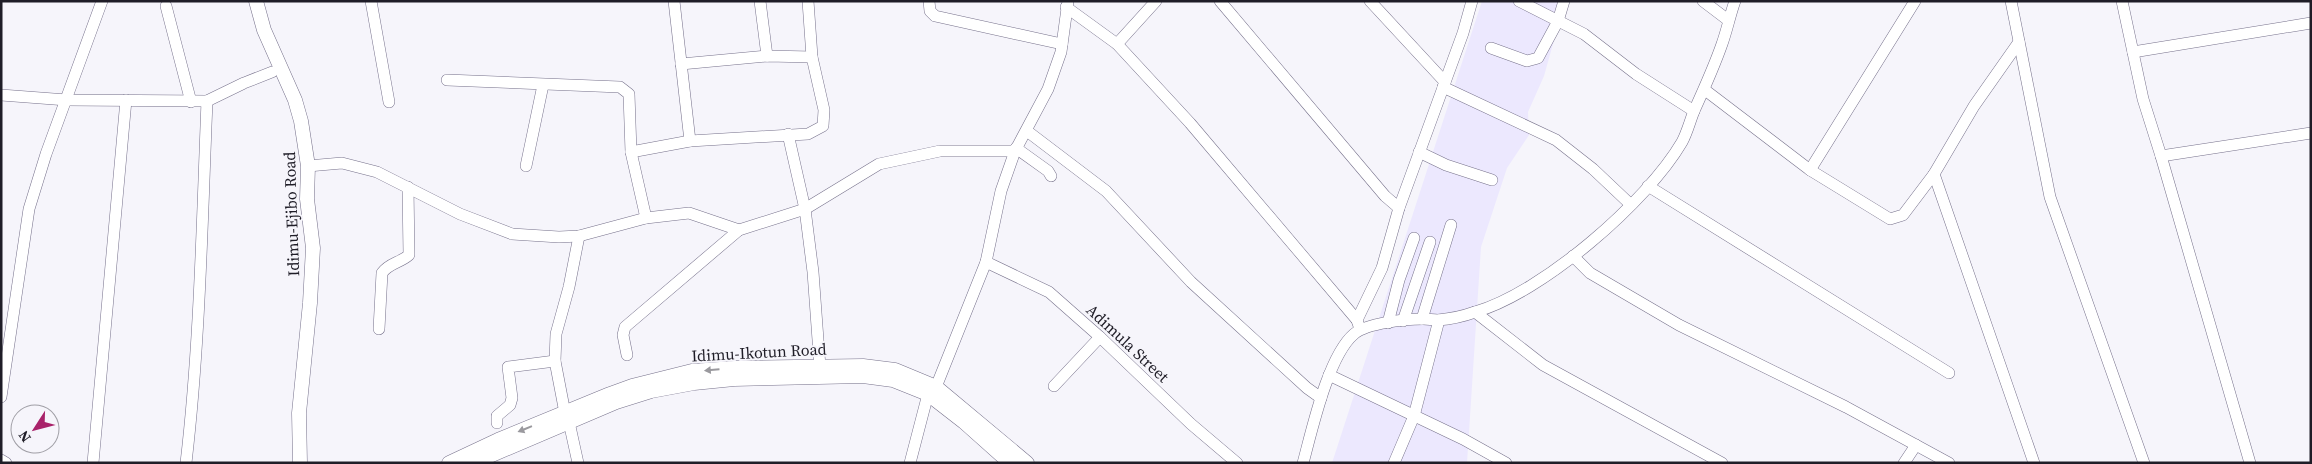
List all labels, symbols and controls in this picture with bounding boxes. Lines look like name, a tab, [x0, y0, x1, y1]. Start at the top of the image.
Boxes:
street label: Idimu-Ejibo Road	[278, 151, 304, 277]
street label: Adimula Street	[1082, 299, 1175, 388]
street label: Idimu-Ikotun Road	[691, 337, 827, 367]
one-way arrow	[704, 366, 720, 374]
north arrow	[10, 404, 60, 454]
one-way arrow	[517, 425, 532, 433]
text: N	[13, 427, 36, 447]

